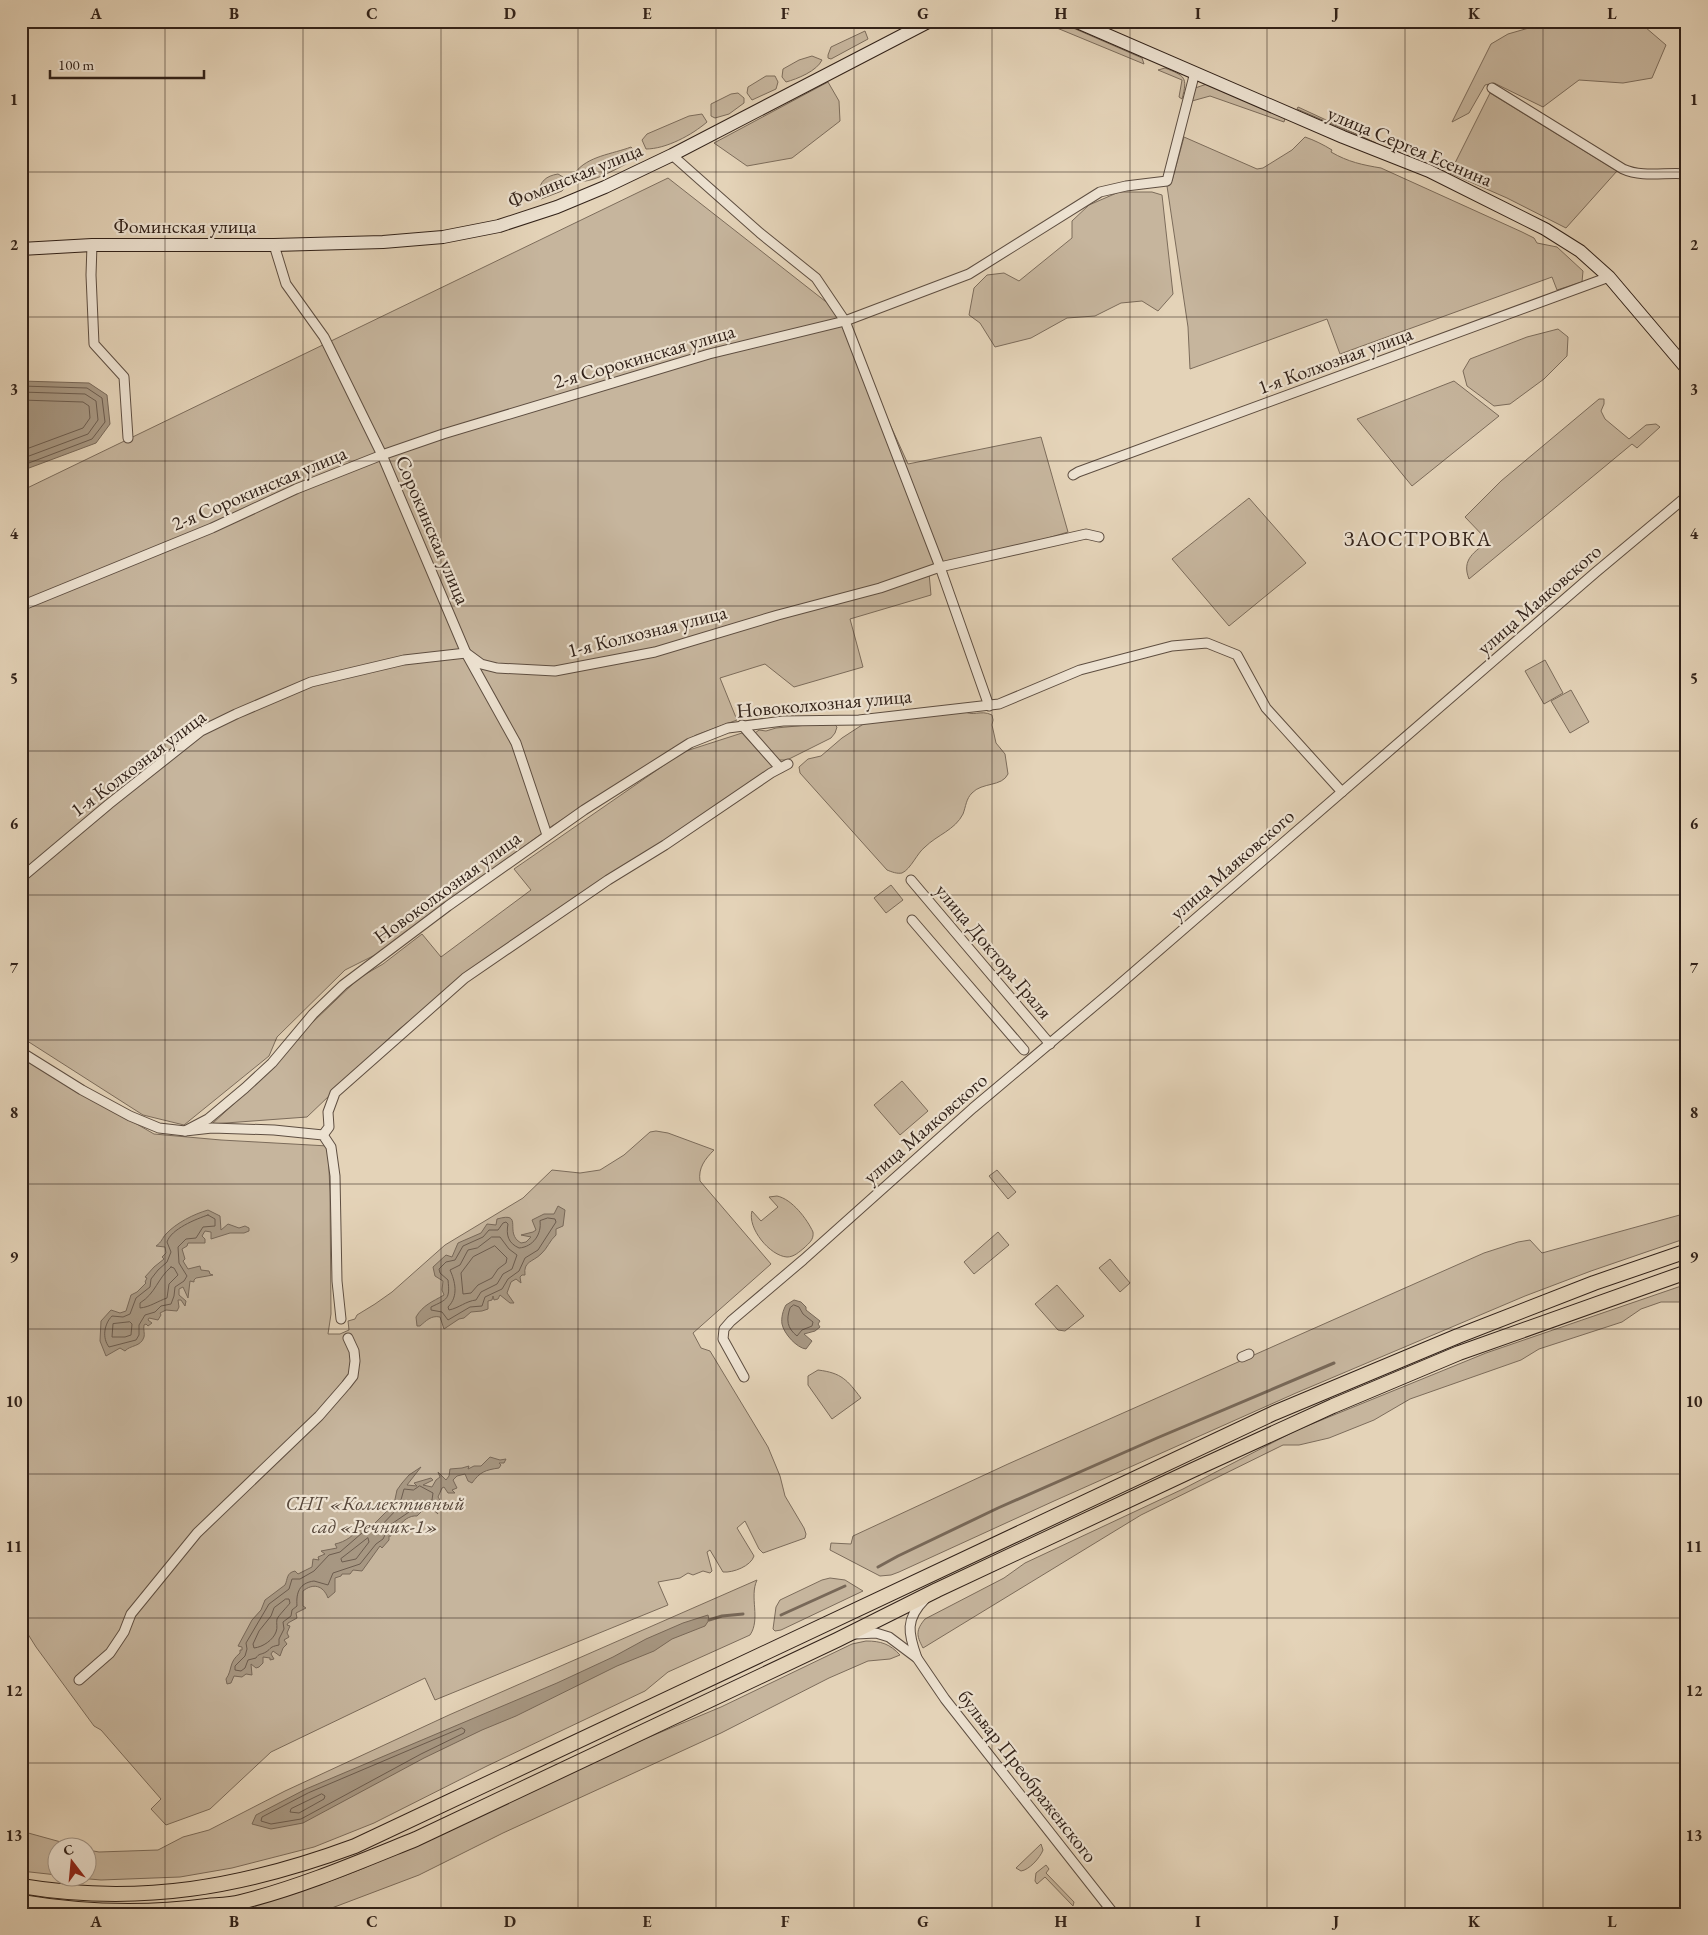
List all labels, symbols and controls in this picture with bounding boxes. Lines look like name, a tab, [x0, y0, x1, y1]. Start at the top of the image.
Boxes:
text: A	[89, 3, 102, 24]
text: B	[229, 3, 239, 24]
text: C	[366, 3, 378, 24]
text: D	[504, 3, 516, 24]
text: E	[642, 3, 652, 24]
text: F	[781, 3, 790, 24]
text: G	[917, 3, 929, 24]
text: H	[1055, 3, 1068, 24]
text: I	[1195, 3, 1201, 24]
text: J	[1331, 3, 1339, 24]
text: K	[1468, 3, 1481, 24]
text: L	[1607, 3, 1617, 24]
scale bar	[50, 48, 204, 80]
text: 100 m	[58, 55, 95, 74]
text: 1	[10, 89, 18, 110]
text: 1	[1690, 89, 1698, 110]
street label: улица Сергея Есенина	[1324, 100, 1496, 192]
street label: Фоминская улица	[504, 136, 646, 214]
street label: Фоминская улица	[113, 213, 257, 239]
text: 2	[10, 234, 19, 255]
text: 2	[1690, 234, 1699, 255]
street label: 2-я Сорокинская улица	[550, 318, 738, 394]
street label: 1-я Колхозная улица	[1254, 320, 1416, 400]
text: 3	[10, 379, 18, 400]
text: 3	[1690, 379, 1698, 400]
street label: 2-я Сорокинская улица	[168, 439, 350, 537]
street label: Сорокинская улица	[390, 451, 476, 609]
text: 4	[10, 523, 19, 544]
text: 4	[1690, 523, 1699, 544]
district label: ЗАОСТРОВКА	[1344, 525, 1492, 552]
street label: улица Маяковского	[1471, 538, 1607, 660]
street label: 1-я Колхозная улица	[565, 599, 729, 663]
text: 5	[10, 668, 18, 689]
text: 5	[1690, 668, 1698, 689]
street label: Новоколхозная улица	[735, 682, 913, 724]
street label: 1-я Колхозная улица	[65, 703, 211, 823]
street label: улица Маяковского	[1164, 803, 1300, 925]
text: 6	[10, 813, 19, 834]
text: 6	[1690, 813, 1699, 834]
street label: Новоколхозная улица	[368, 825, 526, 949]
street label: улица Доктора Граля	[930, 878, 1058, 1024]
text: 7	[10, 957, 19, 978]
text: 7	[1690, 957, 1699, 978]
street label: улица Маяковского	[857, 1067, 993, 1189]
text: 8	[10, 1102, 18, 1123]
text: 8	[1690, 1102, 1698, 1123]
text: 9	[10, 1246, 19, 1267]
text: 9	[1690, 1246, 1699, 1267]
text: 10	[6, 1391, 23, 1412]
text: 10	[1686, 1391, 1703, 1412]
park label: СНТ «Коллективный сад «Речник-1»	[285, 1490, 465, 1539]
text: 11	[6, 1536, 22, 1557]
text: 11	[1686, 1536, 1702, 1557]
text: 12	[6, 1680, 23, 1701]
text: 12	[1686, 1680, 1703, 1701]
street label: бульвар Преображенского	[952, 1684, 1104, 1868]
text: 13	[6, 1825, 22, 1846]
text: 13	[1686, 1825, 1702, 1846]
north arrow	[48, 1838, 98, 1888]
text: С	[61, 1839, 76, 1860]
text: A	[89, 1911, 102, 1932]
text: B	[229, 1911, 239, 1932]
text: C	[366, 1911, 378, 1932]
text: D	[504, 1911, 516, 1932]
text: E	[642, 1911, 652, 1932]
text: F	[781, 1911, 790, 1932]
text: G	[917, 1911, 929, 1932]
text: H	[1055, 1911, 1068, 1932]
text: I	[1195, 1911, 1201, 1932]
text: J	[1331, 1911, 1339, 1932]
text: K	[1468, 1911, 1481, 1932]
text: L	[1607, 1911, 1617, 1932]

